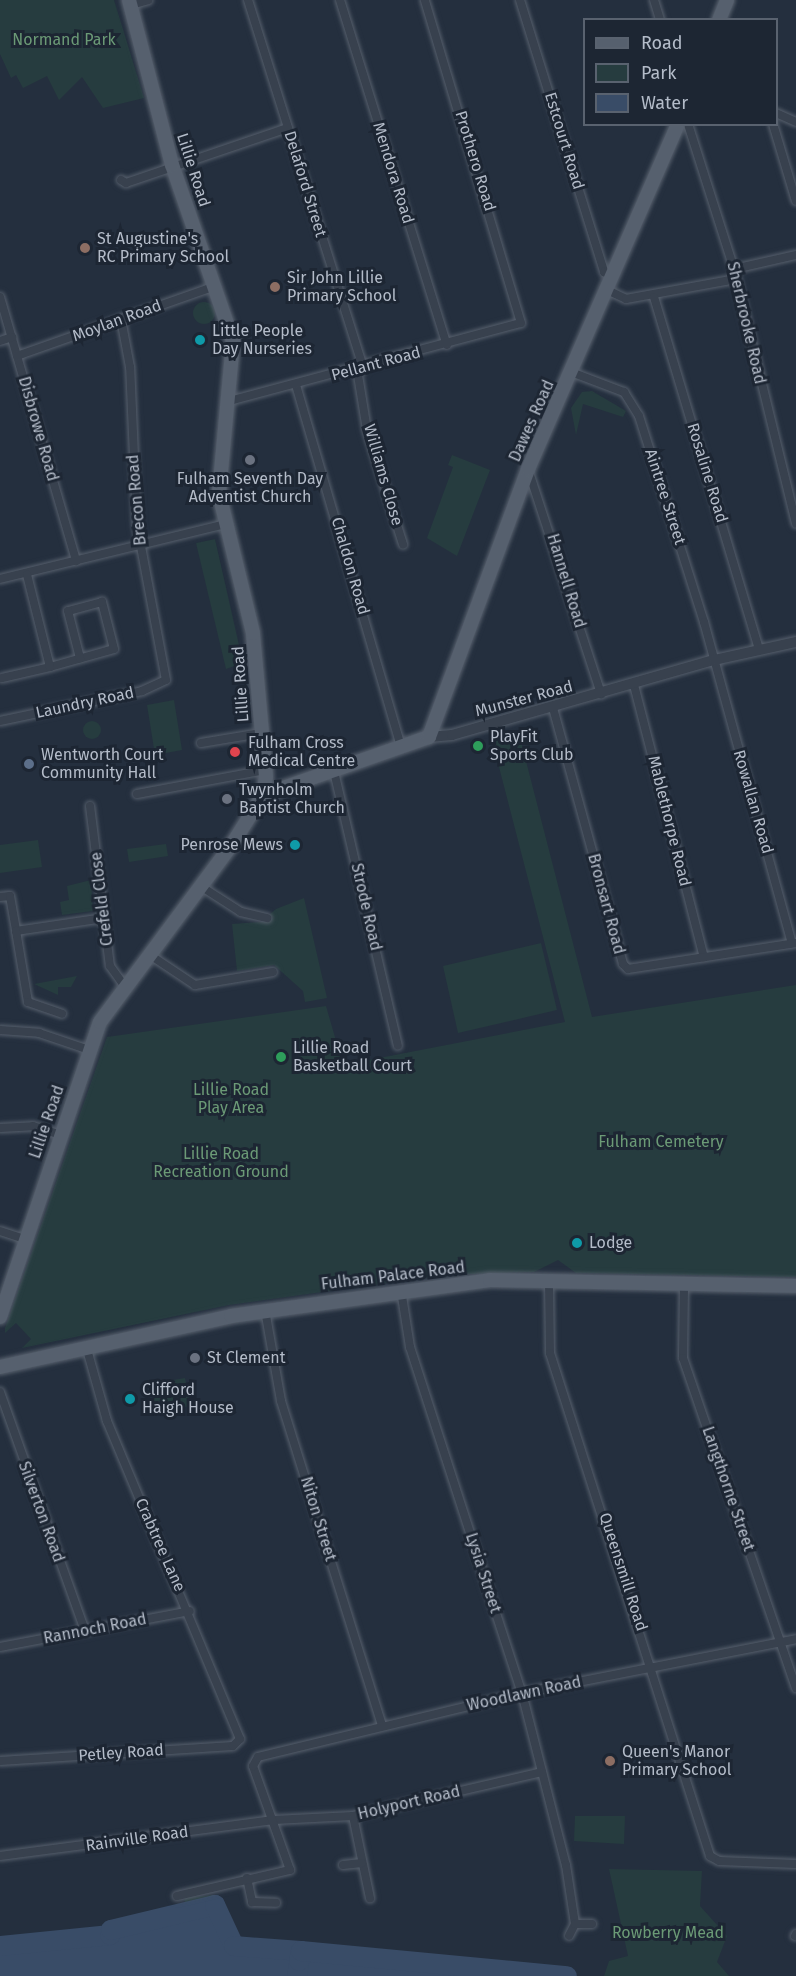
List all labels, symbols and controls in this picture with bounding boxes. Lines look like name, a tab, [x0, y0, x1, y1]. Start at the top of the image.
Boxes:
legend	[583, 18, 778, 126]
park label: Normand Park	[12, 30, 116, 50]
text: Road	[641, 32, 683, 54]
text: Park	[641, 62, 676, 84]
street label: Estcourt Road	[540, 90, 588, 192]
text: Water	[641, 92, 688, 114]
street label: Prothero Road	[451, 108, 499, 214]
street label: Mendora Road	[368, 120, 418, 226]
street label: Delaford Street	[280, 129, 330, 239]
street label: Lillie Road	[172, 131, 214, 209]
place label: St Augustine's RC Primary School	[97, 229, 229, 267]
marker: St Augustine's RC Primary School	[78, 241, 92, 255]
street label: Sherbrooke Road	[723, 260, 769, 386]
place label: Sir John Lillie Primary School	[287, 268, 396, 306]
marker: Sir John Lillie Primary School	[268, 280, 282, 294]
street label: Moylan Road	[70, 296, 164, 346]
place label: Little People Day Nurseries	[212, 321, 312, 359]
marker: Little People Day Nurseries	[193, 333, 207, 347]
street label: Pellant Road	[329, 343, 423, 385]
street label: Disbrowe Road	[14, 374, 62, 484]
street label: Dawes Road	[505, 377, 559, 465]
street label: Rosaline Road	[683, 421, 731, 525]
street label: Williams Close	[359, 422, 407, 528]
street label: Aintree Street	[640, 447, 690, 547]
marker: Fulham Seventh Day Adventist Church	[243, 453, 257, 467]
street label: Brecon Road	[123, 454, 151, 546]
place label: Fulham Seventh Day Adventist Church	[177, 469, 323, 507]
street label: Chaldon Road	[327, 515, 373, 617]
street label: Hannell Road	[543, 532, 589, 630]
street label: Lillie Road	[229, 645, 253, 723]
street label: Munster Road	[473, 677, 575, 721]
street label: Laundry Road	[34, 683, 136, 723]
place label: PlayFit Sports Club	[490, 727, 574, 765]
place label: Fulham Cross Medical Centre	[248, 733, 355, 771]
marker: PlayFit Sports Club	[471, 739, 485, 753]
marker: Fulham Cross Medical Centre	[226, 743, 244, 761]
place label: Wentworth Court Community Hall	[41, 745, 164, 783]
street label: Rowallan Road	[729, 748, 777, 856]
street label: Mablethorpe Road	[643, 754, 695, 888]
marker: Wentworth Court Community Hall	[22, 757, 36, 771]
place label: Twynholm Baptist Church	[239, 780, 345, 818]
marker: Twynholm Baptist Church	[220, 792, 234, 806]
place label: Penrose Mews	[181, 835, 283, 855]
marker: Penrose Mews	[288, 838, 302, 852]
street label: Crefeld Close	[87, 851, 117, 947]
street label: Bronsart Road	[583, 852, 629, 956]
street label: Strode Road	[347, 862, 385, 952]
place label: Lillie Road Basketball Court	[293, 1038, 412, 1076]
marker: Lillie Road Basketball Court	[274, 1050, 288, 1064]
park label: Lillie Road Play Area	[193, 1080, 269, 1118]
street label: Lillie Road	[26, 1083, 68, 1161]
park label: Fulham Cemetery	[598, 1132, 724, 1152]
park label: Lillie Road Recreation Ground	[153, 1144, 289, 1182]
place label: Lodge	[589, 1233, 632, 1253]
marker: Lodge	[570, 1236, 584, 1250]
street label: Fulham Palace Road	[320, 1258, 466, 1294]
place label: St Clement	[207, 1348, 285, 1368]
marker: St Clement	[188, 1351, 202, 1365]
place label: Clifford Haigh House	[142, 1380, 234, 1418]
marker: Clifford Haigh House	[123, 1392, 137, 1406]
street label: Langthorne Street	[698, 1424, 758, 1554]
street label: Silverton Road	[14, 1459, 68, 1565]
street label: Niton Street	[296, 1474, 340, 1564]
street label: Crabtree Lane	[131, 1495, 189, 1595]
street label: Queensmill Road	[595, 1510, 651, 1634]
street label: Lysia Street	[461, 1531, 505, 1615]
street label: Rannoch Road	[42, 1610, 148, 1648]
street label: Woodlawn Road	[465, 1672, 583, 1716]
street label: Petley Road	[78, 1740, 164, 1766]
place label: Queen's Manor Primary School	[622, 1742, 731, 1780]
marker: Queen's Manor Primary School	[603, 1754, 617, 1768]
street label: Holyport Road	[356, 1782, 462, 1824]
street label: Rainville Road	[84, 1822, 190, 1856]
park label: Rowberry Mead	[612, 1923, 724, 1943]

